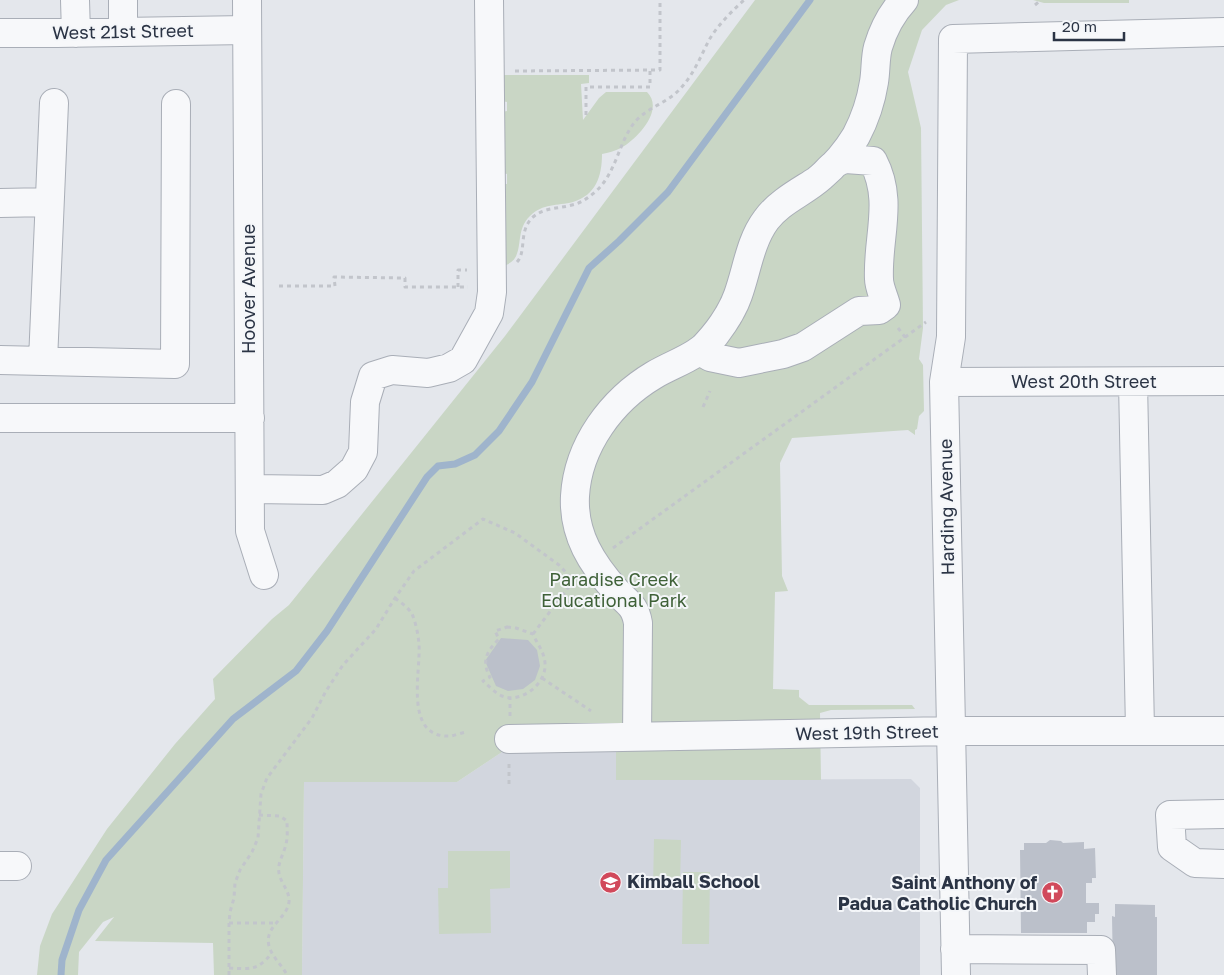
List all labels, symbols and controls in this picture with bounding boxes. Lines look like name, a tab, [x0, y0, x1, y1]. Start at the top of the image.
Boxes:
scale bar	[1054, 10, 1124, 42]
text: 20 m	[1062, 17, 1097, 35]
street label: West 21st Street	[52, 19, 194, 43]
street label: Hoover Avenue	[237, 224, 259, 354]
street label: West 20th Street	[1011, 370, 1157, 392]
street label: Harding Avenue	[934, 438, 958, 576]
park label: Paradise Creek Educational Park	[541, 568, 687, 611]
street label: West 19th Street	[795, 720, 939, 744]
school or university icon: Kimball School	[599, 870, 623, 894]
place label: Kimball School	[627, 870, 760, 892]
place label: Saint Anthony of Padua Catholic Church	[838, 871, 1037, 914]
church icon: Saint Anthony of Padua Catholic Church	[1041, 881, 1065, 905]

